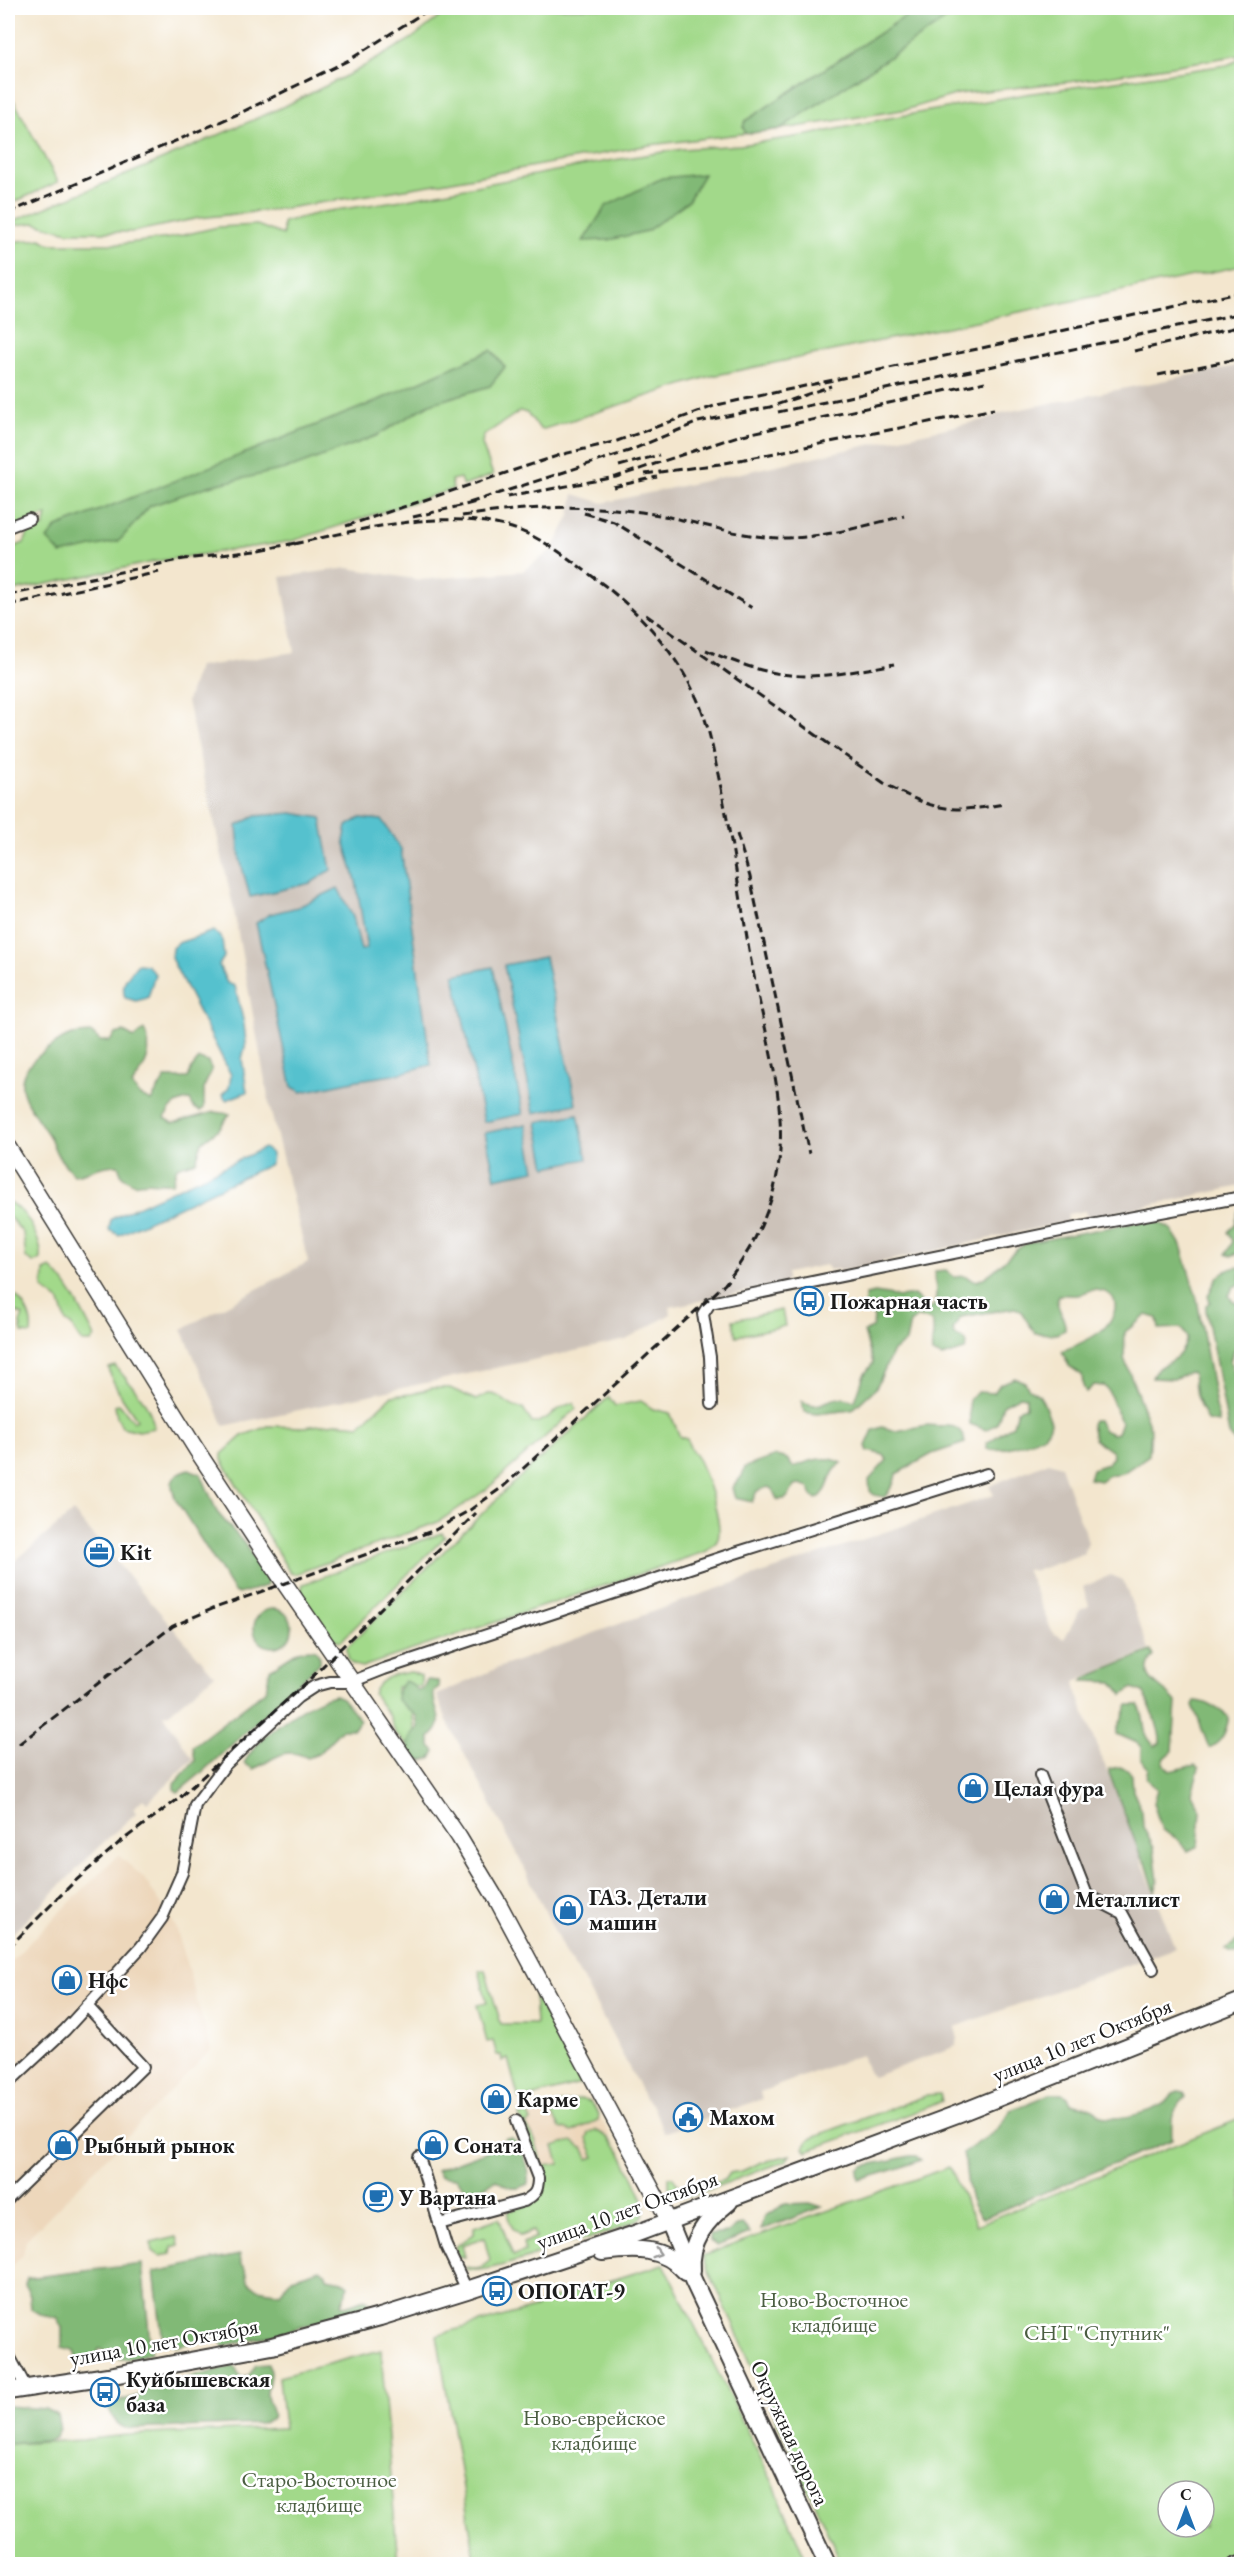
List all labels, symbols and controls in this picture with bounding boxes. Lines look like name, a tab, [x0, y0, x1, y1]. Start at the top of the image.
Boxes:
bus stop icon: Пожарная часть	[793, 1285, 825, 1317]
place label: Пожарная часть	[830, 1287, 988, 1316]
office icon: Kit	[83, 1536, 115, 1568]
place label: Kit	[120, 1538, 152, 1567]
shop icon: Целая фура	[957, 1772, 989, 1804]
place label: Целая фура	[994, 1774, 1104, 1803]
place label: ГАЗ. Детали машин	[589, 1883, 707, 1937]
shop icon: Металлист	[1038, 1883, 1070, 1915]
place label: Металлист	[1075, 1885, 1180, 1914]
shop icon: ГАЗ. Детали машин	[552, 1894, 584, 1926]
shop icon: Нфс	[51, 1964, 83, 1996]
place label: Нфс	[88, 1966, 128, 1995]
street label: улица 10 лет Октября	[988, 1991, 1176, 2089]
shop icon: Карме	[480, 2083, 512, 2115]
place label: Карме	[517, 2085, 578, 2114]
public building icon: Махом	[672, 2101, 704, 2133]
place label: Махом	[709, 2103, 775, 2132]
shop icon: Рыбный рынок	[47, 2129, 79, 2161]
shop icon: Соната	[417, 2129, 449, 2161]
place label: Рыбный рынок	[84, 2131, 236, 2160]
place label: Соната	[454, 2131, 523, 2160]
street label: улица 10 лет Октября	[532, 2164, 722, 2256]
cafe icon: У Вартана	[362, 2181, 394, 2213]
place label: У Вартана	[398, 2183, 497, 2212]
one-way arrow	[651, 2246, 662, 2258]
bus stop icon: ОПОГАТ-9	[481, 2275, 513, 2307]
place label: ОПОГАТ-9	[518, 2277, 625, 2306]
park label: Ново-Восточное кладбище	[760, 2285, 909, 2339]
street label: улица 10 лет Октября	[68, 2311, 261, 2373]
park label: СНТ "Спутник"	[1024, 2318, 1170, 2347]
street label: Окружная дорога	[744, 2356, 837, 2511]
place label: Куйбышевская база	[126, 2365, 271, 2419]
bus stop icon: Куйбышевская база	[89, 2376, 121, 2408]
park label: Ново-еврейское кладбище	[523, 2403, 666, 2457]
park label: Старо-Восточное кладбище	[241, 2465, 397, 2519]
north arrow	[1156, 2479, 1216, 2539]
text: С	[1180, 2484, 1192, 2505]

